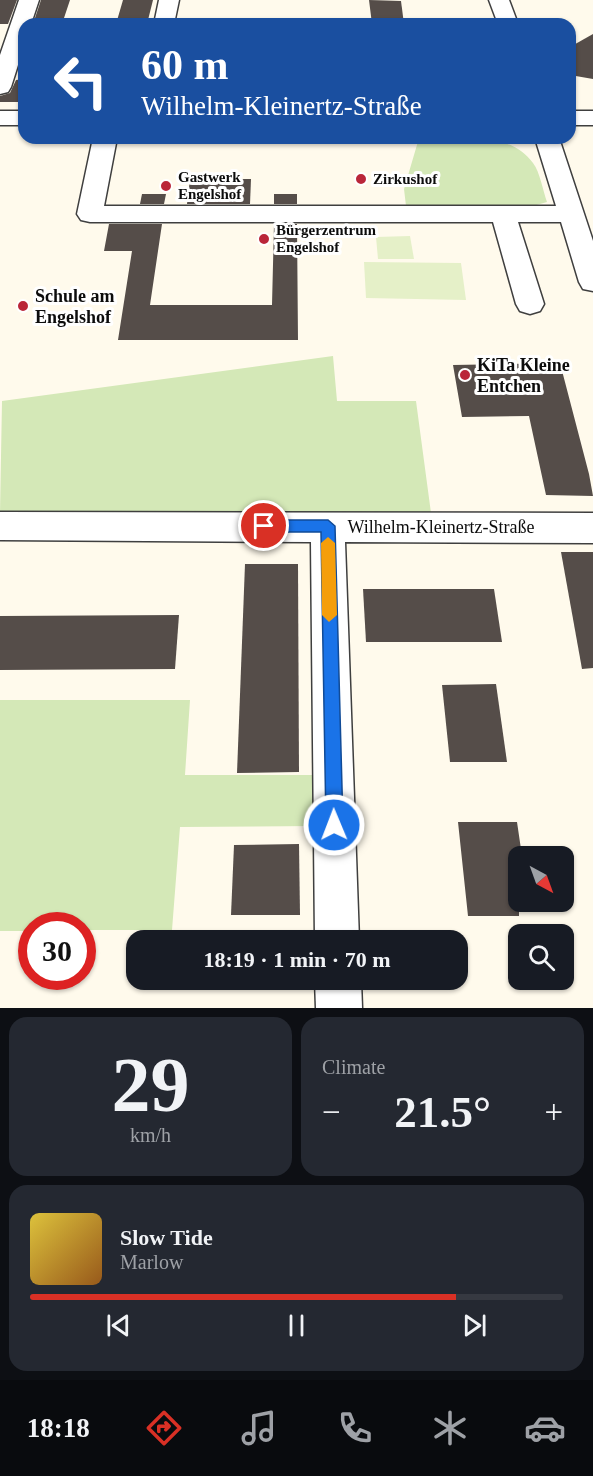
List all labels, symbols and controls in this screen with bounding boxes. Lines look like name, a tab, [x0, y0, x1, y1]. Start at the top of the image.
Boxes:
icon: left	[42, 42, 120, 120]
text: 60 m	[141, 42, 229, 88]
text: Wilhelm-Kleinertz-Straße	[141, 91, 422, 121]
place label: Gastwerk Engelshof	[178, 169, 242, 202]
place label: Zirkushof	[373, 171, 438, 187]
marker: Zirkushof	[354, 172, 368, 186]
marker: Gastwerk Engelshof	[159, 179, 173, 193]
place label: Bürgerzentrum Engelshof	[276, 222, 376, 255]
marker: Bürgerzentrum Engelshof	[257, 232, 271, 246]
place label: Schule am Engelshof	[35, 286, 115, 327]
marker: Schule am Engelshof	[16, 299, 30, 313]
place label: KiTa Kleine Entchen	[477, 355, 570, 396]
marker: KiTa Kleine Entchen	[458, 368, 472, 382]
pin	[238, 500, 289, 551]
icon: arrive	[247, 509, 280, 542]
street label: Wilhelm-Kleinertz-Straße	[347, 517, 535, 537]
position arrow	[302, 793, 366, 857]
north arrow	[508, 846, 574, 912]
map controls	[508, 846, 574, 990]
speed limit sign: 30	[18, 912, 96, 990]
button: search	[508, 924, 574, 990]
text: 18:19 · 1 min · 70 m	[204, 947, 391, 972]
text: 29	[112, 1041, 190, 1128]
text: Climate	[322, 1056, 385, 1078]
text: 21.5°	[394, 1087, 491, 1137]
text: −	[322, 1094, 341, 1130]
text: +	[544, 1094, 563, 1130]
text: km/h	[130, 1124, 171, 1146]
text: Slow Tide	[120, 1225, 213, 1250]
text: Marlow	[120, 1251, 183, 1273]
icon: previous	[102, 1309, 135, 1342]
icon: pause	[280, 1309, 313, 1342]
icon: next	[458, 1309, 491, 1342]
icon: directions	[143, 1407, 185, 1449]
icon: music	[238, 1407, 280, 1449]
icon: phone	[334, 1407, 376, 1449]
icon: climate	[429, 1407, 471, 1449]
icon: car	[524, 1407, 566, 1449]
text: 18:18	[27, 1413, 90, 1443]

